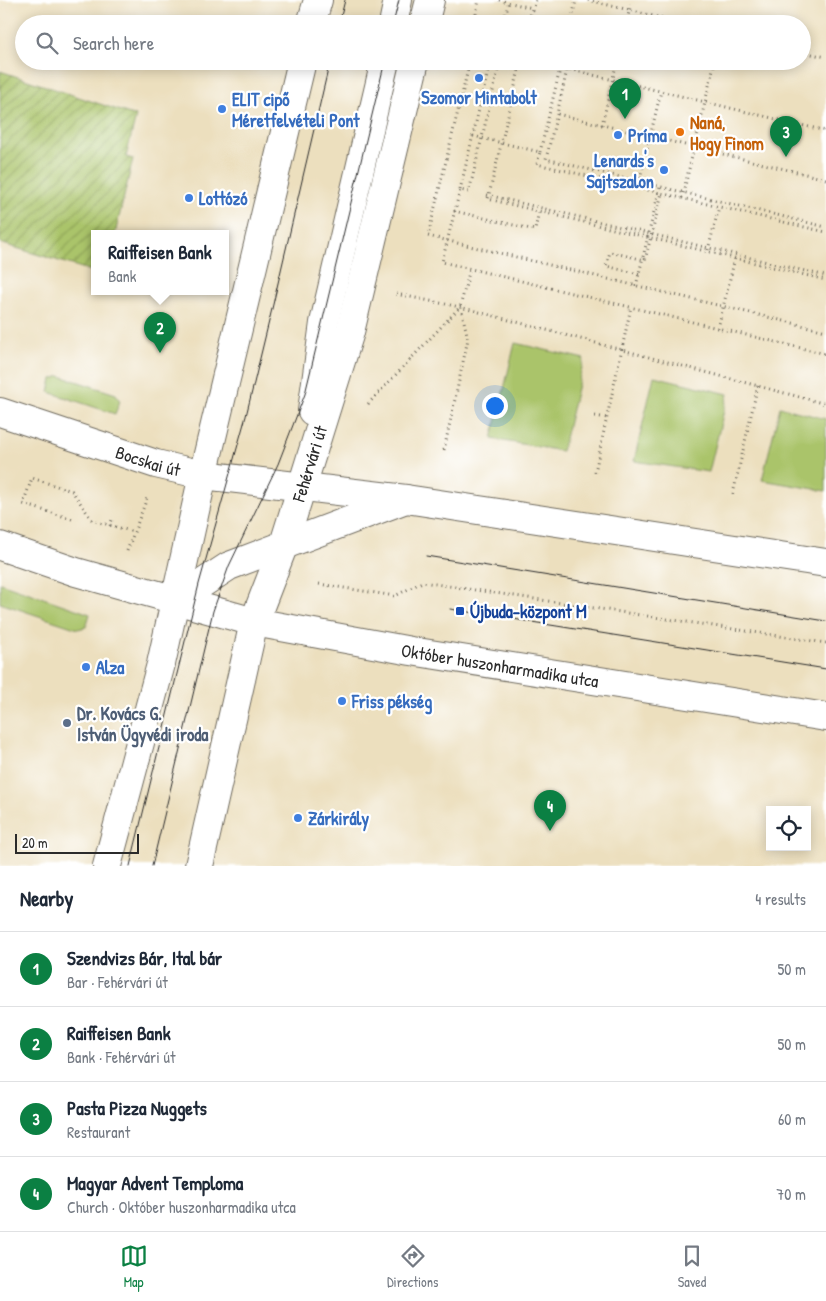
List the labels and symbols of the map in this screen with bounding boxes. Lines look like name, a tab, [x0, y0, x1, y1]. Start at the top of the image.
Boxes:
marker: Szomor Mintabolt	[473, 72, 485, 84]
pin: 1	[609, 78, 641, 119]
place label: Szomor Mintabolt	[421, 85, 538, 110]
place label: ELIT cipő Méretfelvételi Pont	[232, 87, 360, 133]
marker: ELIT cipő Méretfelvételi Pont	[216, 103, 228, 115]
place label: Naná, Hogy Finom	[690, 110, 764, 157]
pin: 3	[770, 116, 802, 157]
place label: Príma	[628, 123, 668, 148]
marker: Naná, Hogy Finom	[674, 126, 686, 138]
marker: Príma	[612, 129, 624, 141]
place label: Lenards's Sajtszalon	[586, 148, 654, 194]
marker: Lenards's Sajtszalon	[658, 164, 670, 176]
place label: Lottózó	[199, 186, 248, 211]
marker: Lottózó	[183, 192, 195, 204]
pin: 2	[144, 312, 176, 353]
your location	[482, 393, 508, 419]
street label: Fehérvári út	[285, 422, 333, 506]
street label: Bocskai út	[113, 439, 184, 482]
place label: Újbuda-központ M	[470, 599, 587, 625]
marker: Újbuda-központ M	[454, 605, 466, 617]
street label: Október huszonharmadika utca	[399, 637, 601, 693]
place label: Alza	[96, 655, 125, 680]
marker: Alza	[80, 661, 92, 673]
place label: Friss pékség	[351, 689, 432, 715]
marker: Friss pékség	[336, 695, 348, 707]
place label: Dr. Kovács G. István Ügyvédi iroda	[77, 701, 209, 748]
marker: Dr. Kovács G. István Ügyvédi iroda	[61, 717, 73, 729]
pin: 4	[534, 790, 566, 831]
place label: Zárkirály	[308, 806, 369, 832]
marker: Zárkirály	[292, 812, 304, 824]
scale bar	[15, 831, 139, 854]

